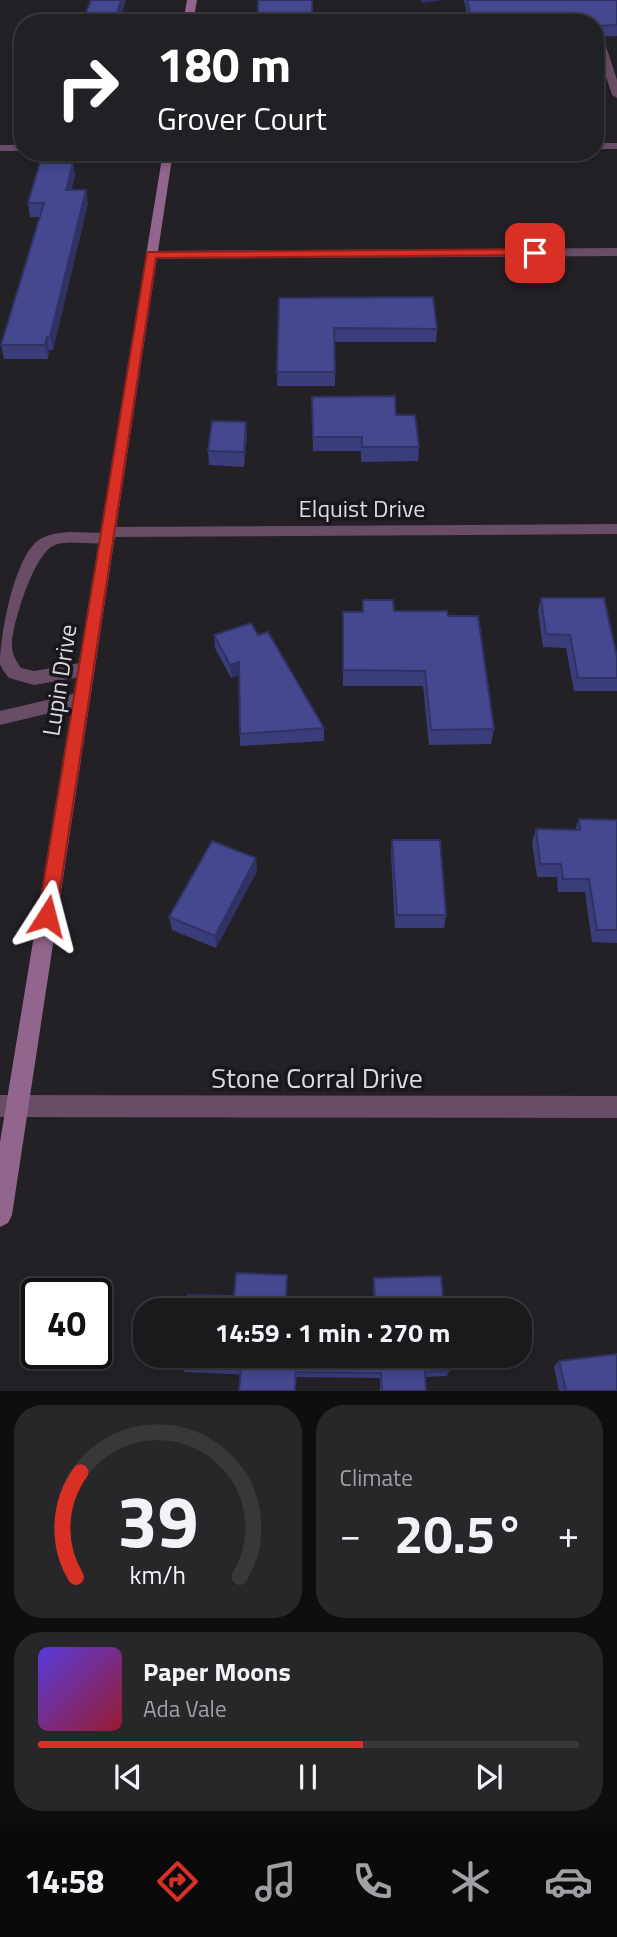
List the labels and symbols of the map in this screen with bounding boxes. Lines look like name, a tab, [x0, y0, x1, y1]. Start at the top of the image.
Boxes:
pin	[505, 223, 565, 283]
street label: Elquist Drive	[299, 490, 425, 526]
street label: Lupin Drive	[32, 622, 86, 738]
position arrow	[10, 879, 84, 953]
street label: Stone Corral Drive	[211, 1056, 423, 1099]
speed limit sign: 40	[21, 1278, 112, 1369]

